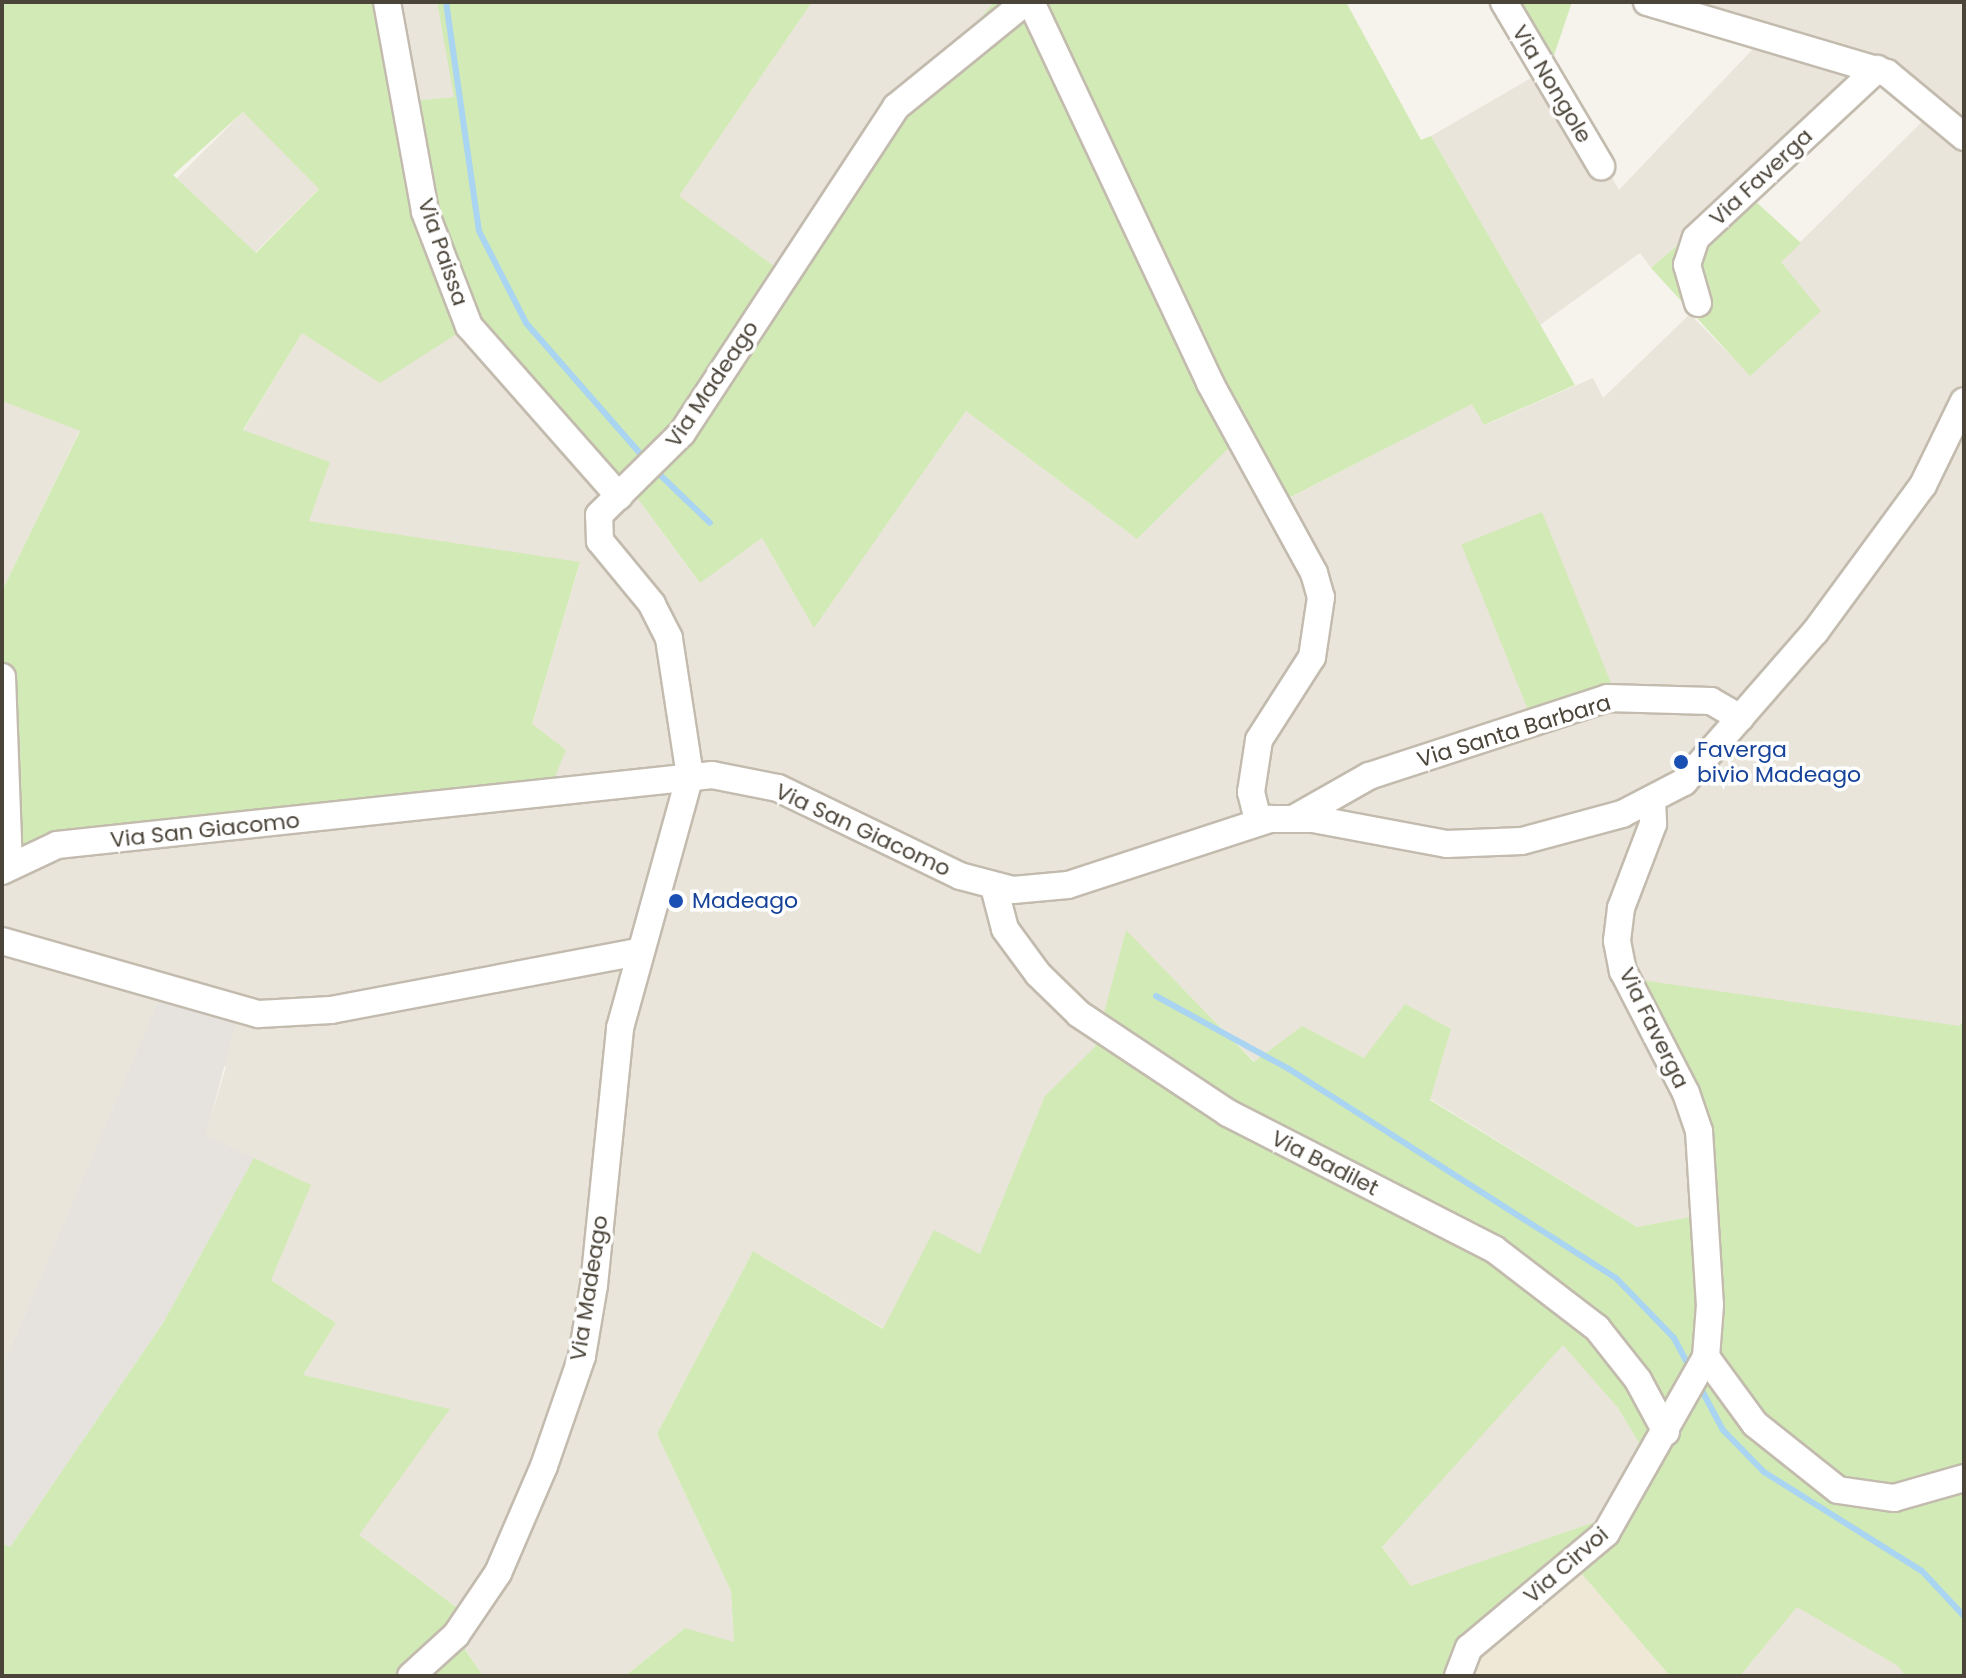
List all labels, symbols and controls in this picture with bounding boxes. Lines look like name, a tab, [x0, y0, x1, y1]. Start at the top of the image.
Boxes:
street label: Via Nongole	[1507, 20, 1597, 148]
street label: Via Faverga	[1704, 123, 1818, 231]
street label: Via Paissa	[412, 195, 474, 309]
street label: Via Madeago	[660, 316, 764, 452]
street label: Via Santa Barbara	[1414, 689, 1614, 773]
place label: Faverga bivio Madeago	[1697, 736, 1861, 788]
marker: Faverga bivio Madeago	[1672, 753, 1690, 771]
street label: Via San Giacomo	[771, 778, 955, 882]
street label: Via San Giacomo	[109, 807, 301, 853]
place label: Madeago	[692, 888, 798, 914]
marker: Madeago	[667, 892, 685, 910]
street label: Via Faverga	[1613, 963, 1695, 1093]
street label: Via Badilet	[1267, 1125, 1383, 1201]
street label: Via Madeago	[564, 1213, 614, 1363]
street label: Via Cirvoi	[1518, 1521, 1614, 1609]

